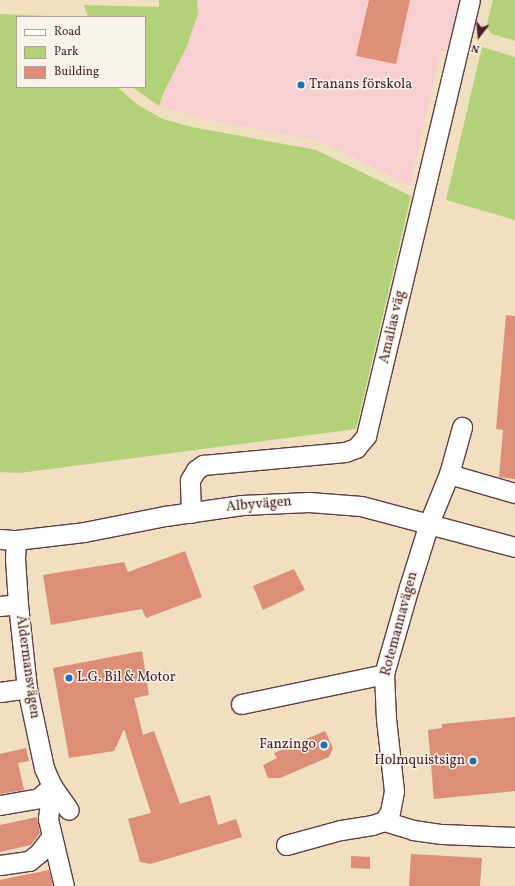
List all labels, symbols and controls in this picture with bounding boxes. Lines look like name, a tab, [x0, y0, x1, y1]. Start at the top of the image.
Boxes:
legend	[16, 16, 146, 88]
north arrow	[459, 16, 499, 56]
text: Road	[54, 24, 81, 40]
text: N	[470, 40, 481, 56]
text: Park	[54, 44, 79, 60]
text: Building	[54, 64, 99, 80]
place label: Tranans förskola	[309, 77, 412, 93]
marker: Tranans förskola	[296, 80, 306, 90]
street label: Amalias väg	[376, 289, 410, 365]
street label: Albyvägen	[226, 494, 292, 516]
street label: Rotemannavägen	[378, 570, 422, 678]
street label: Åldermansvägen	[11, 614, 43, 720]
place label: L.G. Bil & Motor	[77, 670, 176, 686]
marker: L.G. Bil & Motor	[64, 673, 74, 683]
place label: Fanzingo	[259, 737, 316, 753]
marker: Fanzingo	[319, 740, 329, 750]
place label: Holmquistsign	[374, 753, 465, 769]
marker: Holmquistsign	[468, 756, 478, 766]

